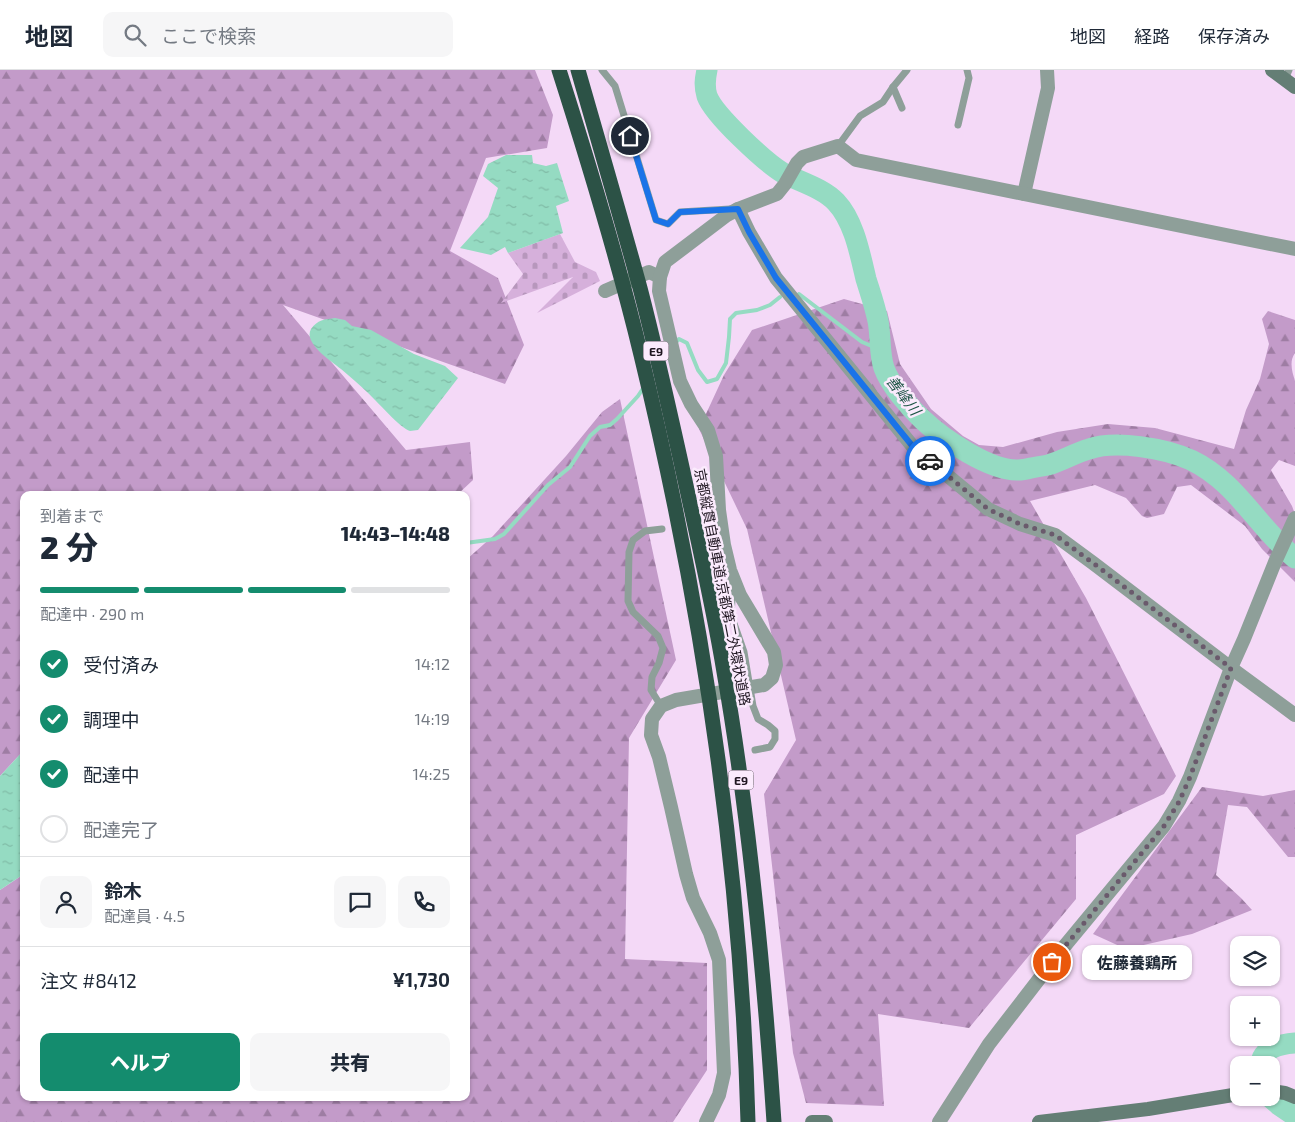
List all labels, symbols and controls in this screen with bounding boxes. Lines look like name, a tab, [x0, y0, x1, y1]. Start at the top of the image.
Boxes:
search box	[103, 12, 453, 57]
text: 地図	[25, 21, 73, 50]
icon: search	[121, 21, 149, 49]
text: ここで検索	[161, 24, 256, 47]
text: 地図	[1070, 25, 1106, 47]
text: 経路	[1134, 25, 1170, 47]
text: 保存済み	[1198, 25, 1270, 47]
pin	[609, 115, 651, 157]
icon: home	[616, 122, 644, 150]
road number: E9	[644, 342, 668, 360]
water label: 善峰川	[883, 372, 926, 420]
courier	[905, 436, 955, 486]
icon: car	[916, 447, 944, 475]
street label: 京都縦貫自動車道;京都第二外環状道路	[692, 467, 754, 707]
text: 到着まで	[40, 506, 104, 525]
text: 14:43–14:48	[341, 522, 450, 545]
text: 2 分	[40, 527, 98, 565]
text: 配達中 · 290 m	[40, 604, 144, 623]
icon: check	[40, 650, 68, 678]
text: 受付済み	[83, 653, 159, 676]
text: 14:12	[415, 654, 450, 673]
icon: check	[40, 705, 68, 733]
text: 調理中	[83, 708, 140, 731]
text: 14:19	[414, 709, 450, 728]
icon: check	[40, 760, 68, 788]
text: 配達中	[83, 763, 140, 786]
text: 14:25	[412, 764, 450, 783]
road number: E9	[728, 770, 754, 790]
text: 配達完了	[83, 818, 159, 841]
button: person	[40, 876, 92, 928]
button: chat	[334, 876, 386, 928]
button: phone	[398, 876, 450, 928]
text: 鈴木	[104, 879, 142, 902]
text: 配達員 · 4.5	[104, 906, 185, 925]
map controls	[1230, 936, 1280, 1106]
button: layers	[1230, 936, 1280, 986]
pin	[1031, 941, 1073, 983]
callout: 佐藤養鶏所	[1082, 944, 1192, 980]
icon: bag	[1038, 948, 1066, 976]
text: 佐藤養鶏所	[1097, 953, 1177, 972]
text: ¥1,730	[392, 968, 450, 991]
text: 注文 #8412	[40, 969, 137, 992]
button: +	[1230, 996, 1280, 1046]
button: ヘルプ	[40, 1033, 240, 1091]
button: 共有	[250, 1033, 450, 1091]
button: −	[1230, 1056, 1280, 1106]

